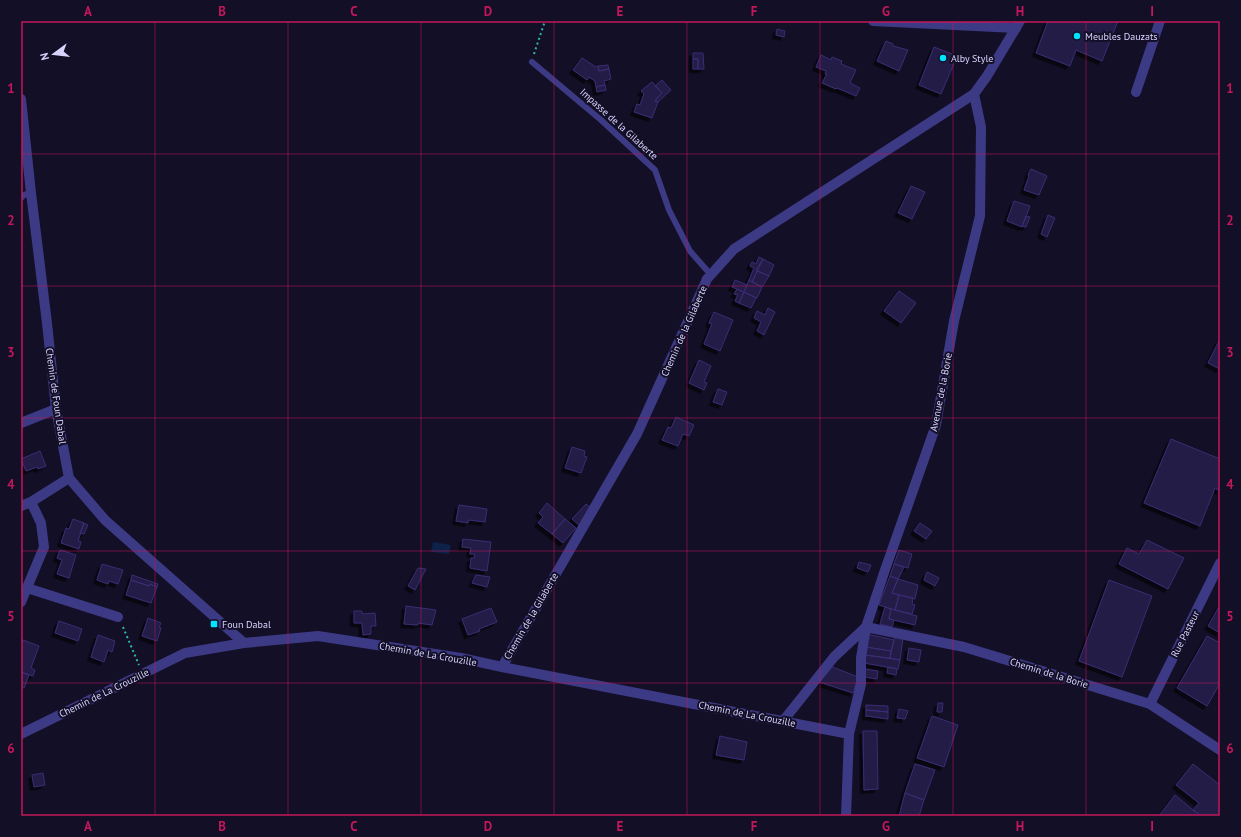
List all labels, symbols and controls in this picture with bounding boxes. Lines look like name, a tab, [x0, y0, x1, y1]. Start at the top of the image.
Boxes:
text: A	[84, 3, 92, 20]
text: B	[218, 3, 226, 20]
text: C	[350, 3, 358, 20]
text: D	[484, 3, 492, 20]
text: E	[617, 3, 624, 20]
text: F	[751, 3, 758, 20]
text: G	[882, 3, 890, 20]
text: H	[1016, 3, 1024, 20]
text: I	[1150, 3, 1154, 20]
place label: Meubles Dauzats	[1085, 30, 1158, 43]
marker: Meubles Dauzats	[1072, 31, 1082, 41]
north arrow	[34, 34, 74, 74]
text: N	[37, 51, 52, 62]
place label: Alby Style	[951, 52, 993, 65]
marker: Alby Style	[938, 53, 948, 63]
text: 1	[7, 80, 15, 97]
text: 1	[1226, 80, 1234, 97]
street label: Impasse de la Gilaberte	[577, 86, 661, 162]
text: 2	[7, 212, 15, 229]
text: 2	[1226, 212, 1234, 229]
street label: Chemin de la Gilaberte	[658, 284, 710, 378]
text: 3	[7, 344, 15, 361]
text: 3	[1226, 344, 1234, 361]
street label: Chemin de Foun Dabal	[43, 347, 69, 445]
street label: Avenue de la Borie	[927, 352, 955, 432]
text: 4	[7, 476, 15, 493]
text: 4	[1226, 476, 1234, 493]
street label: Chemin de la Gilaberte	[501, 570, 561, 662]
text: 5	[7, 608, 15, 625]
street label: Rue Pasteur	[1168, 608, 1203, 659]
text: 5	[1226, 608, 1234, 625]
place label: Foun Dabal	[222, 618, 271, 631]
marker: Foun Dabal	[209, 619, 219, 629]
street label: Chemin de La Crouzille	[378, 639, 478, 669]
street label: Chemin de la Borie	[1008, 655, 1090, 691]
street label: Chemin de La Crouzille	[57, 666, 151, 720]
street label: Chemin de La Crouzille	[697, 698, 797, 730]
text: 6	[7, 740, 15, 757]
text: 6	[1226, 740, 1234, 757]
text: A	[84, 818, 92, 835]
text: B	[218, 818, 226, 835]
text: C	[350, 818, 358, 835]
text: D	[484, 818, 492, 835]
text: E	[617, 818, 624, 835]
text: F	[751, 818, 758, 835]
text: G	[882, 818, 890, 835]
text: H	[1016, 818, 1024, 835]
text: I	[1150, 818, 1154, 835]

